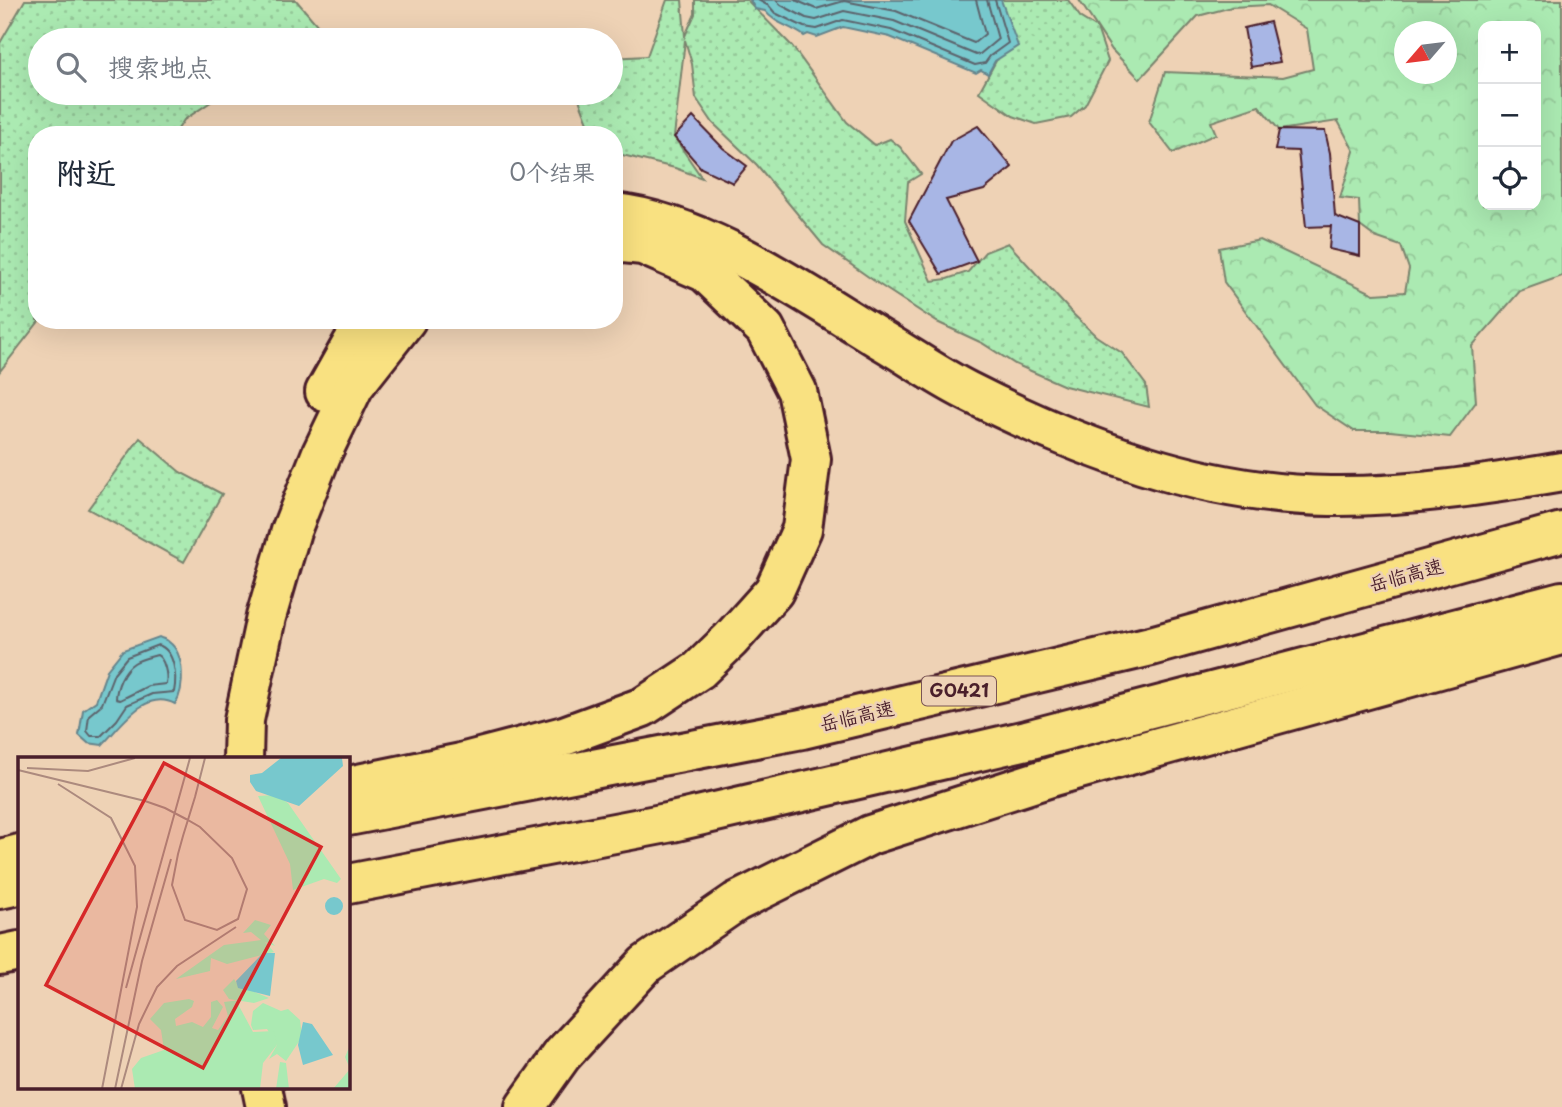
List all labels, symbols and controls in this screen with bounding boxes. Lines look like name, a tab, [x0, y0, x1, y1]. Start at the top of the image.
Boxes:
north arrow	[1394, 21, 1457, 84]
map controls	[1478, 21, 1541, 210]
button: +	[1478, 21, 1541, 84]
search box	[28, 28, 623, 105]
text: 搜索地点	[108, 47, 212, 86]
icon: search	[52, 48, 90, 86]
button: −	[1478, 84, 1541, 147]
button: locate	[1478, 147, 1541, 210]
text: 附近	[56, 149, 116, 194]
text: 0个结果	[509, 154, 595, 189]
street label: 岳临高速	[1365, 551, 1446, 597]
road number: G0421	[922, 676, 996, 706]
street label: 岳临高速	[817, 693, 897, 737]
inset map	[18, 757, 350, 1090]

